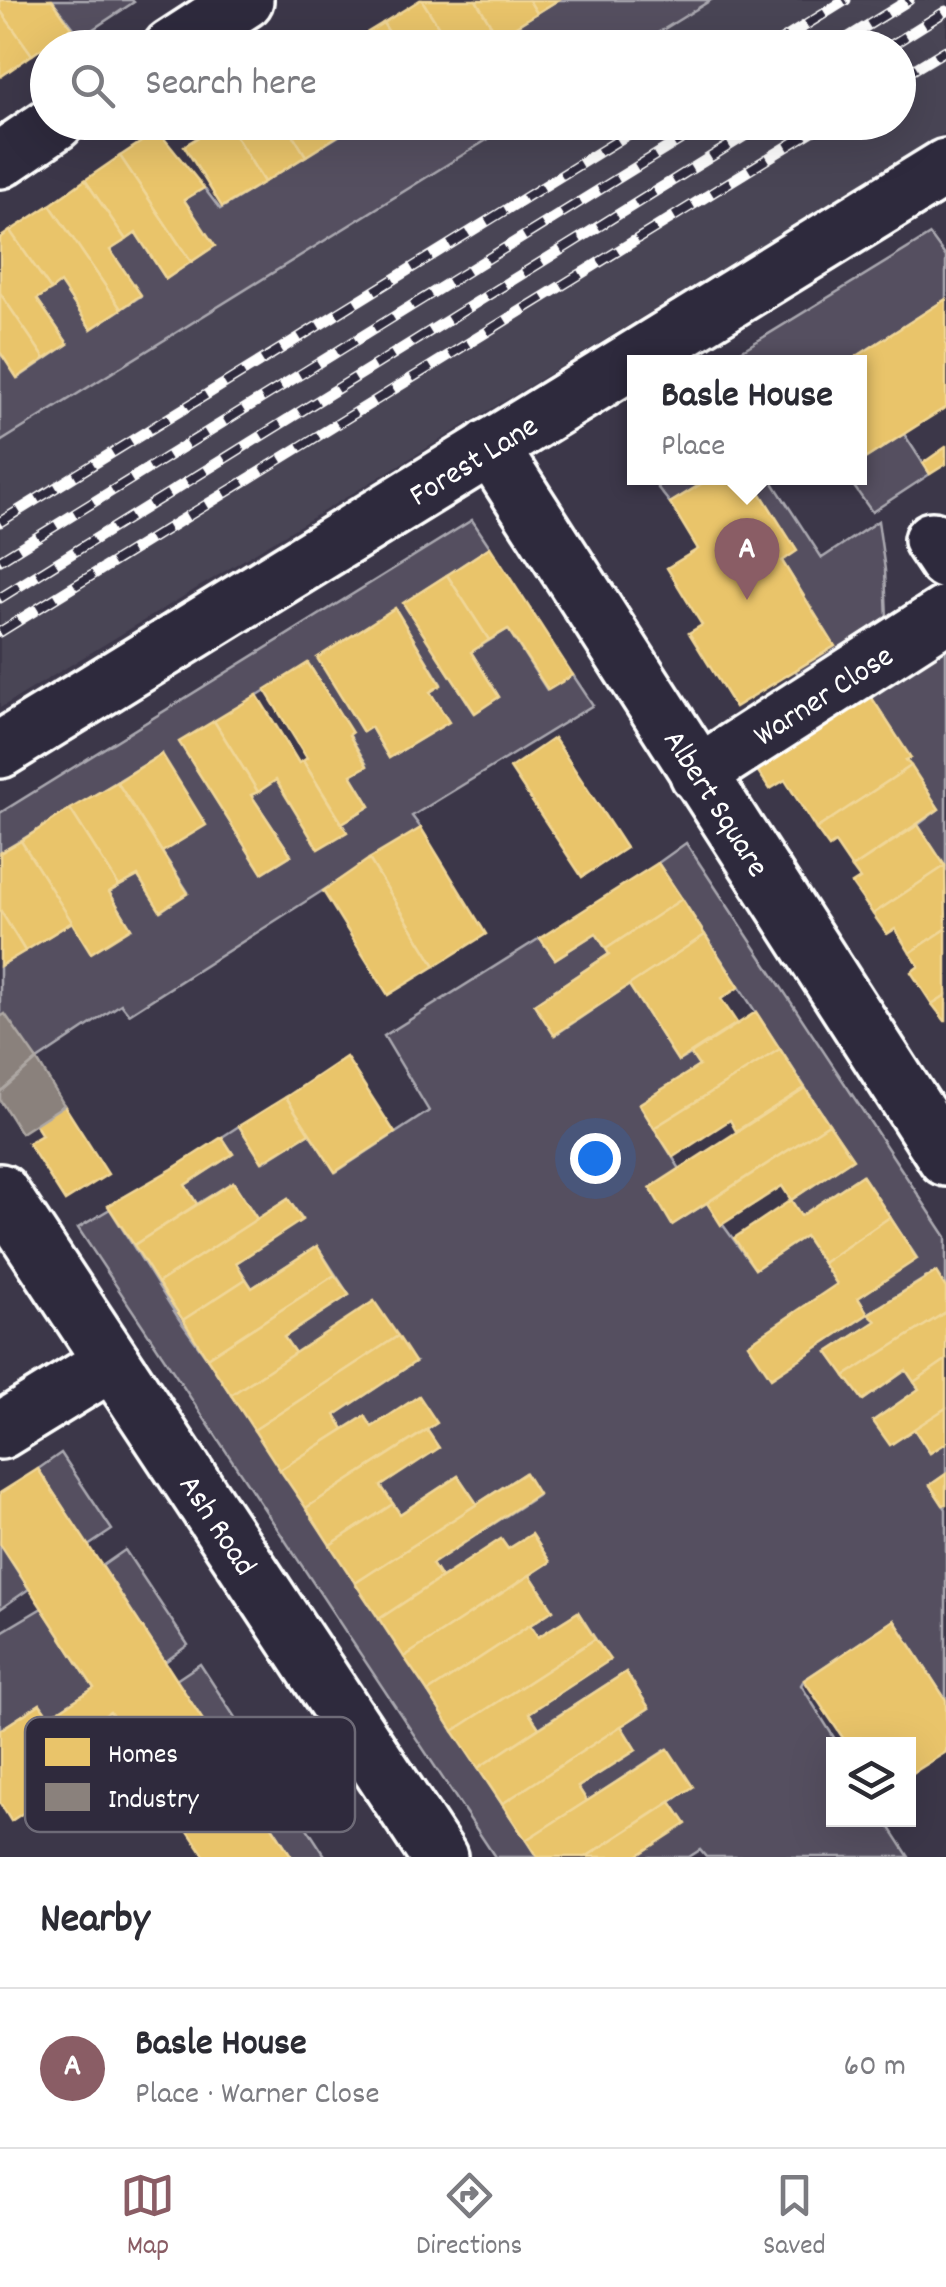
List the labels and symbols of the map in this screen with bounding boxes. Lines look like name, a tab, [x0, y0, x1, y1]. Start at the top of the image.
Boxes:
street label: Forest Lane	[402, 406, 549, 520]
pin: A	[714, 518, 780, 600]
street label: Warner Close	[746, 636, 904, 760]
street label: Albert Square	[649, 722, 778, 888]
your location	[570, 1133, 621, 1184]
street label: Ash Road	[165, 1467, 265, 1587]
legend	[25, 1717, 355, 1832]
text: Homes	[108, 1737, 178, 1777]
text: Industry	[108, 1782, 199, 1822]

